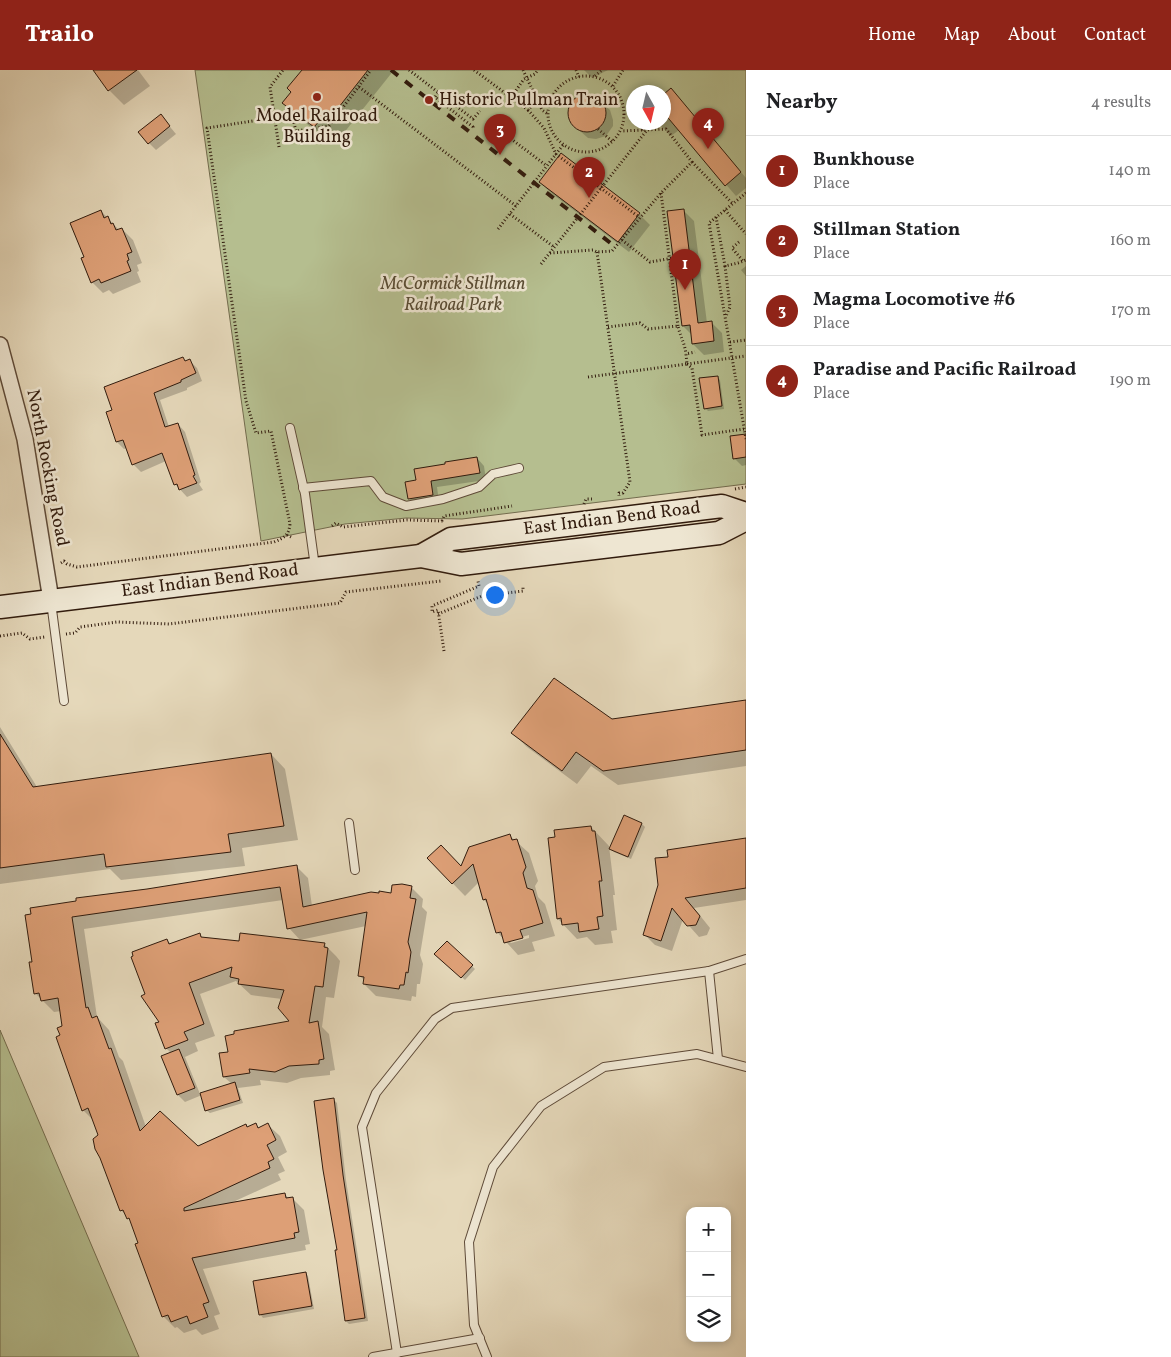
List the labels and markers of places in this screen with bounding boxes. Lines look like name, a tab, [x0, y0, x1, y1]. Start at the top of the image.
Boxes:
place label: Historic Pullman Train	[439, 88, 619, 113]
marker: Model Railroad Building	[311, 91, 323, 103]
marker: Historic Pullman Train	[423, 94, 435, 106]
place label: Model Railroad Building	[256, 104, 378, 150]
pin: 4	[692, 108, 724, 149]
pin: 3	[484, 114, 516, 155]
pin: 2	[573, 157, 605, 198]
pin: 1	[669, 249, 701, 290]

